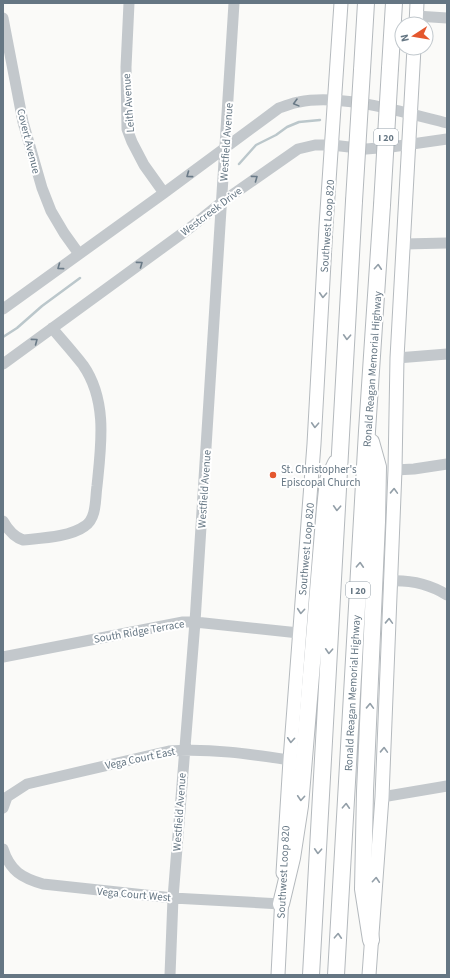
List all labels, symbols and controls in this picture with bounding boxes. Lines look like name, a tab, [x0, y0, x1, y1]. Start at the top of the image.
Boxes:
north arrow	[394, 16, 434, 56]
text: N	[397, 33, 413, 43]
street label: Leith Avenue	[119, 72, 138, 133]
one-way arrow	[292, 98, 299, 107]
street label: Westfield Avenue	[216, 102, 237, 182]
street label: Covert Avenue	[13, 107, 44, 176]
road number: I 20	[374, 129, 398, 145]
one-way arrow	[186, 170, 193, 177]
one-way arrow	[251, 175, 258, 183]
street label: Southwest Loop 820	[317, 179, 338, 273]
street label: Westcreek Drive	[178, 183, 245, 239]
one-way arrow	[58, 262, 65, 269]
one-way arrow	[135, 262, 142, 269]
one-way arrow	[374, 264, 383, 270]
street label: Ronald Reagan Memorial Highway	[360, 290, 385, 448]
one-way arrow	[318, 292, 327, 298]
one-way arrow	[342, 334, 351, 340]
one-way arrow	[30, 339, 37, 346]
one-way arrow	[311, 422, 320, 428]
street label: Westfield Avenue	[194, 449, 215, 529]
place label: St. Christopher's Episcopal Church	[281, 462, 360, 490]
marker: St. Christopher's Episcopal Church	[268, 470, 278, 480]
one-way arrow	[390, 488, 398, 494]
street label: Southwest Loop 820	[295, 502, 318, 596]
one-way arrow	[333, 505, 342, 511]
one-way arrow	[355, 562, 364, 568]
road number: I 20	[346, 582, 370, 598]
one-way arrow	[297, 608, 306, 614]
street label: Ronald Reagan Memorial Highway	[341, 615, 364, 772]
street label: South Ridge Terrace	[93, 616, 186, 647]
one-way arrow	[384, 618, 393, 624]
one-way arrow	[325, 648, 334, 654]
one-way arrow	[366, 703, 374, 709]
one-way arrow	[287, 737, 296, 743]
street label: Vega Court East	[104, 744, 177, 773]
one-way arrow	[379, 747, 388, 753]
street label: Westfield Avenue	[169, 772, 190, 852]
one-way arrow	[296, 795, 305, 801]
one-way arrow	[342, 803, 350, 809]
street label: Southwest Loop 820	[274, 825, 293, 919]
one-way arrow	[314, 848, 323, 854]
one-way arrow	[371, 877, 380, 883]
street label: Vega Court West	[96, 884, 172, 905]
one-way arrow	[334, 933, 343, 939]

